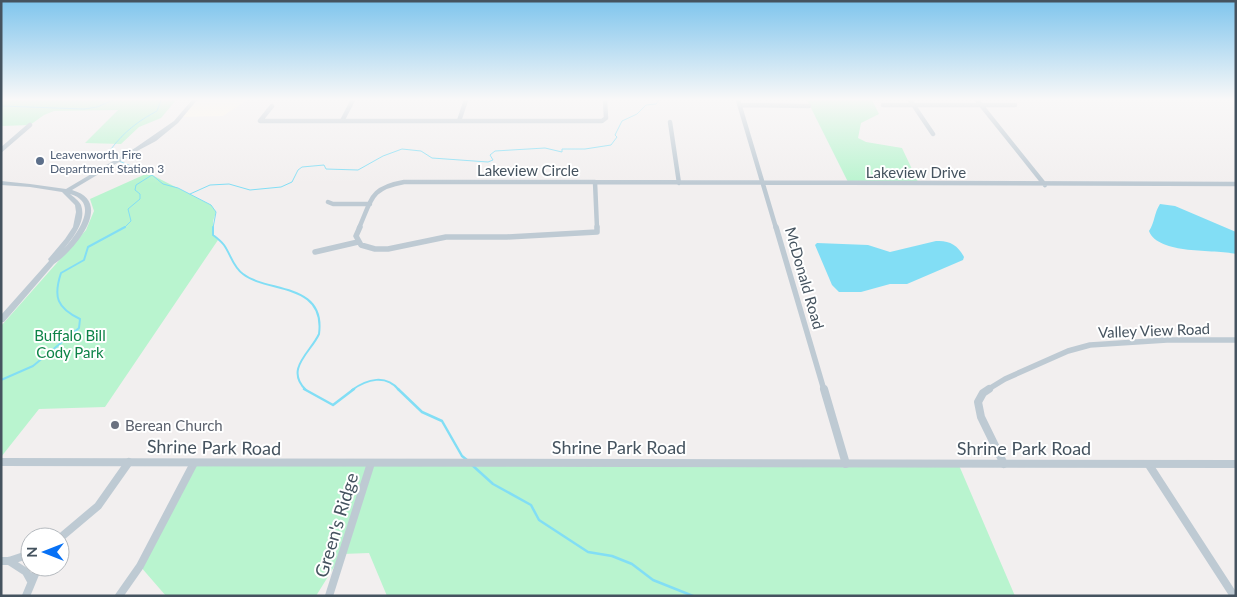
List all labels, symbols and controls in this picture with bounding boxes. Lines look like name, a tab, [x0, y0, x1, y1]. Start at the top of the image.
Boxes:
place label: Leavenworth Fire Department Station 3	[50, 147, 164, 176]
marker: Leavenworth Fire Department Station 3	[34, 155, 46, 167]
street label: Lakeview Circle	[477, 161, 579, 179]
street label: Lakeview Drive	[866, 163, 966, 181]
street label: McDonald Road	[782, 225, 828, 331]
street label: Valley View Road	[1098, 319, 1210, 341]
park label: Buffalo Bill Cody Park	[34, 326, 106, 361]
place label: Berean Church	[125, 416, 223, 434]
marker: Berean Church	[109, 419, 121, 431]
street label: Shrine Park Road	[147, 435, 281, 459]
street label: Shrine Park Road	[552, 436, 686, 458]
street label: Shrine Park Road	[957, 437, 1091, 459]
street label: Green's Ridge	[310, 470, 362, 580]
north arrow	[20, 527, 70, 577]
text: N	[23, 547, 40, 557]

